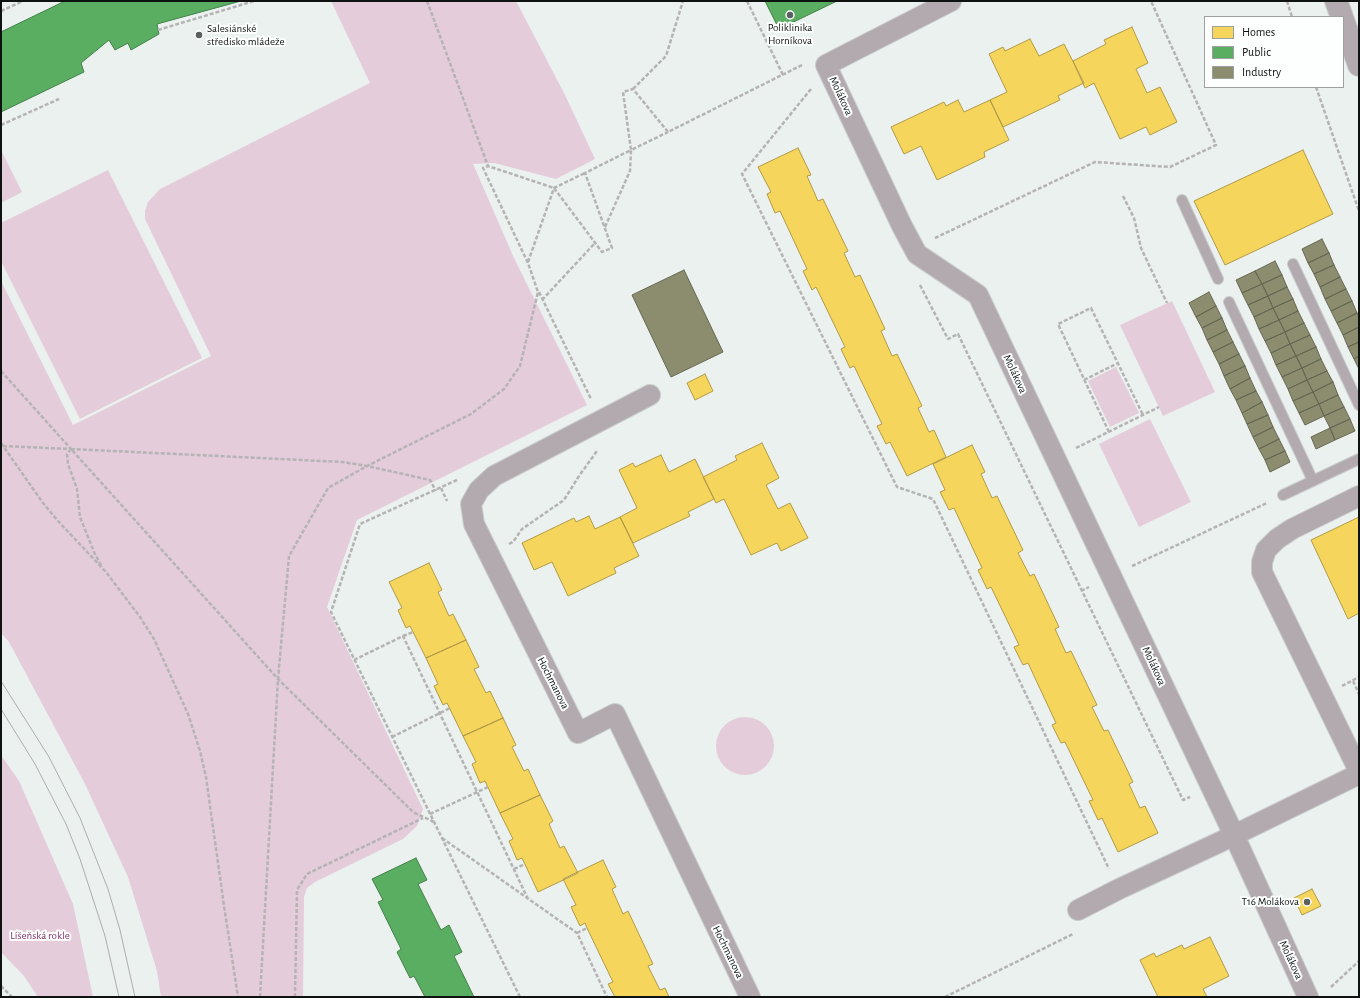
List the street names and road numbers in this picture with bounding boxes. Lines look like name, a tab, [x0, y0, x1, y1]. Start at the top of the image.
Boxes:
street label: Molákova	[826, 74, 856, 118]
street label: Molákova	[1000, 352, 1030, 396]
street label: Molákova	[1139, 644, 1169, 688]
street label: Hochmanova	[534, 655, 572, 711]
street label: Hochmanova	[710, 924, 746, 980]
street label: Molákova	[1276, 938, 1306, 982]

